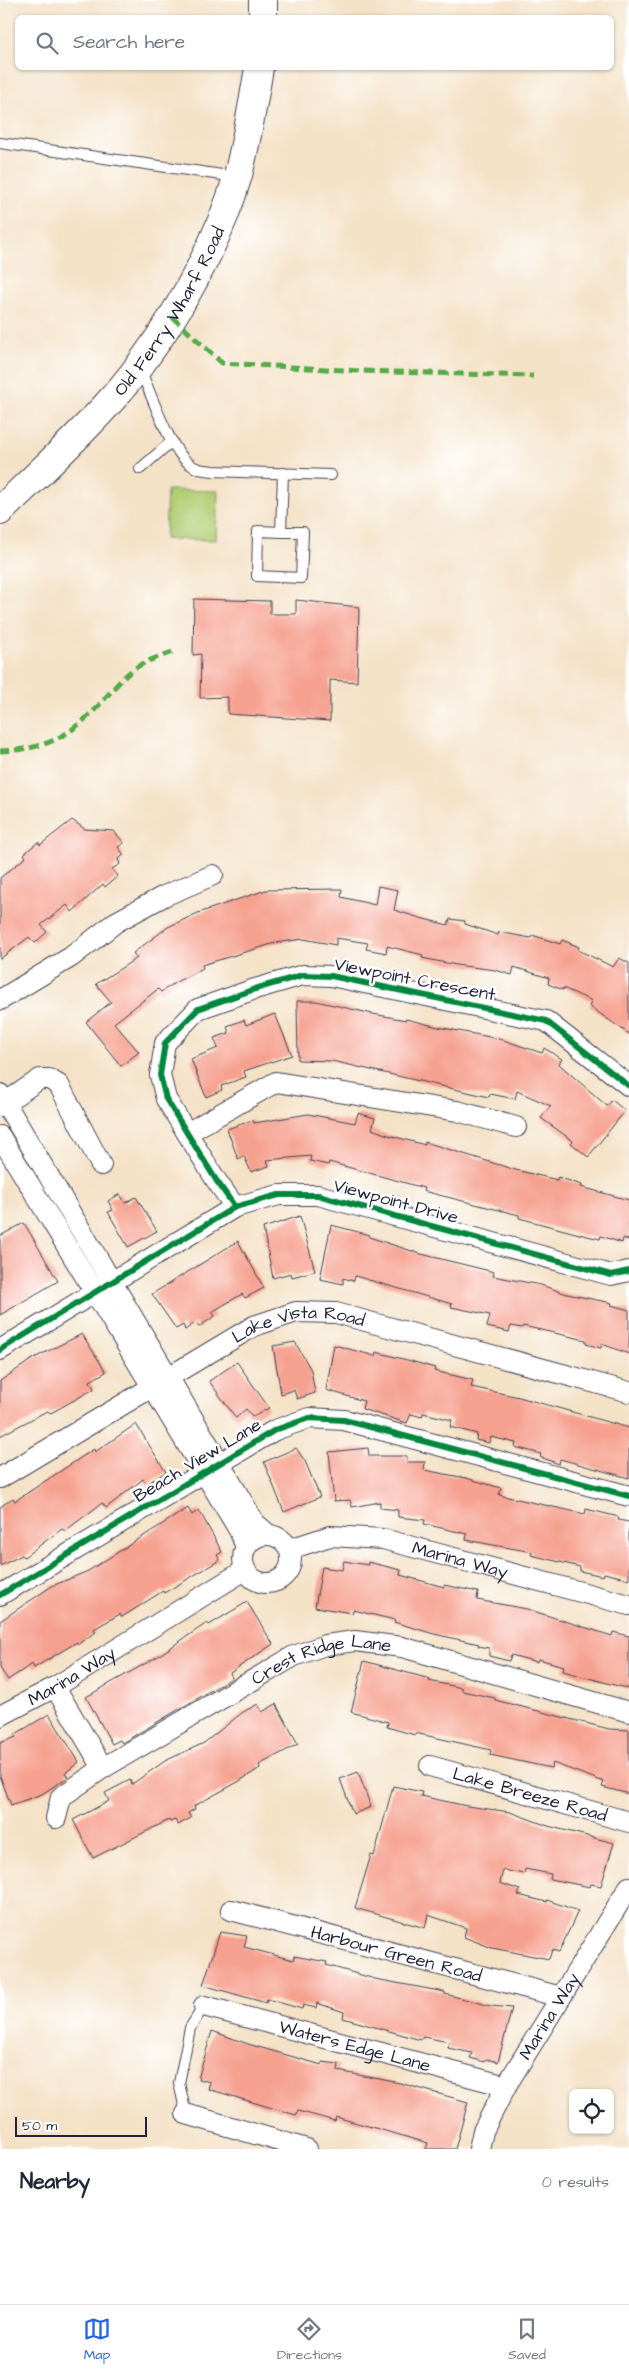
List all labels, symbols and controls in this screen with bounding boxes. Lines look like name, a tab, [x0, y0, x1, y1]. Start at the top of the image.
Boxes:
search box	[15, 15, 614, 70]
icon: search	[33, 29, 61, 57]
text: Search here	[73, 29, 185, 56]
street label: Old Ferry Wharf Road	[108, 223, 231, 401]
street label: Viewpoint Crescent	[332, 952, 498, 1007]
street label: Viewpoint Drive	[331, 1173, 461, 1230]
street label: Lake Vista Road	[227, 1300, 368, 1349]
street label: Beach View Lane	[129, 1412, 266, 1509]
street label: Marina Way	[409, 1535, 511, 1586]
street label: Crest Ridge Lane	[247, 1629, 393, 1691]
street label: Marina Way	[24, 1641, 121, 1712]
street label: Lake Breeze Road	[450, 1761, 610, 1828]
street label: Harbour Green Road	[308, 1920, 485, 1989]
street label: Marina Way	[513, 1968, 587, 2065]
street label: Waters Edge Lane	[276, 2014, 433, 2079]
map controls	[569, 2089, 614, 2134]
button: locate	[569, 2089, 614, 2134]
scale bar	[15, 2114, 148, 2137]
text: 50 m	[22, 2116, 57, 2136]
text: Nearby	[20, 2167, 90, 2196]
text: 0 results	[542, 2171, 609, 2193]
tab: Map	[83, 2315, 111, 2365]
tab: Directions	[277, 2315, 342, 2365]
tab: Saved	[508, 2315, 546, 2365]

